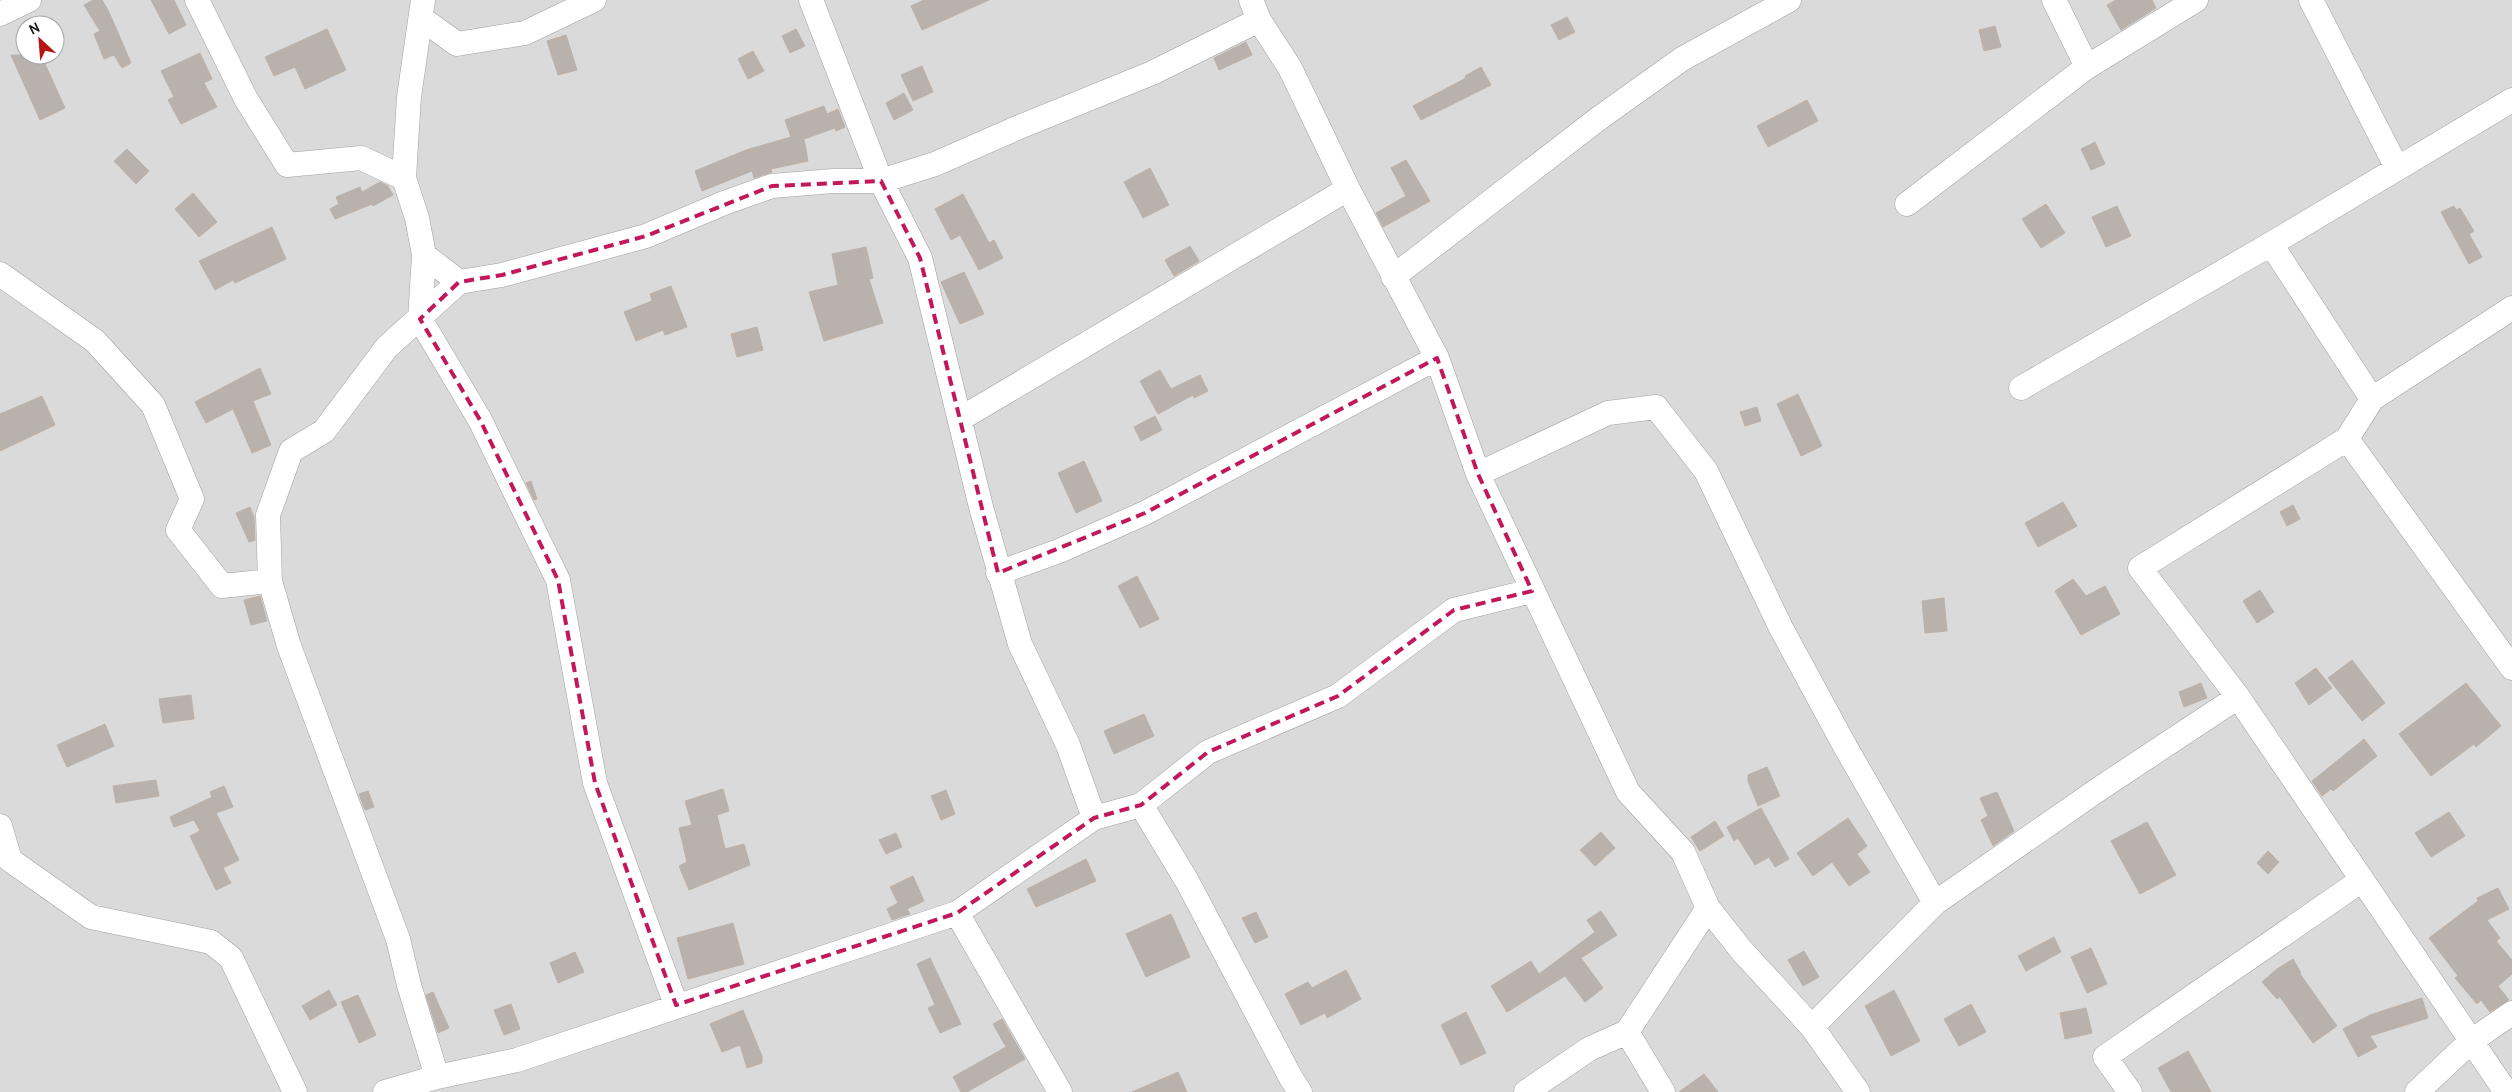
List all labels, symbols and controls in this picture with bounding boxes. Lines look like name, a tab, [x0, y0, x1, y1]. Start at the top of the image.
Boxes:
north arrow	[15, 15, 65, 65]
text: N	[26, 18, 43, 39]

